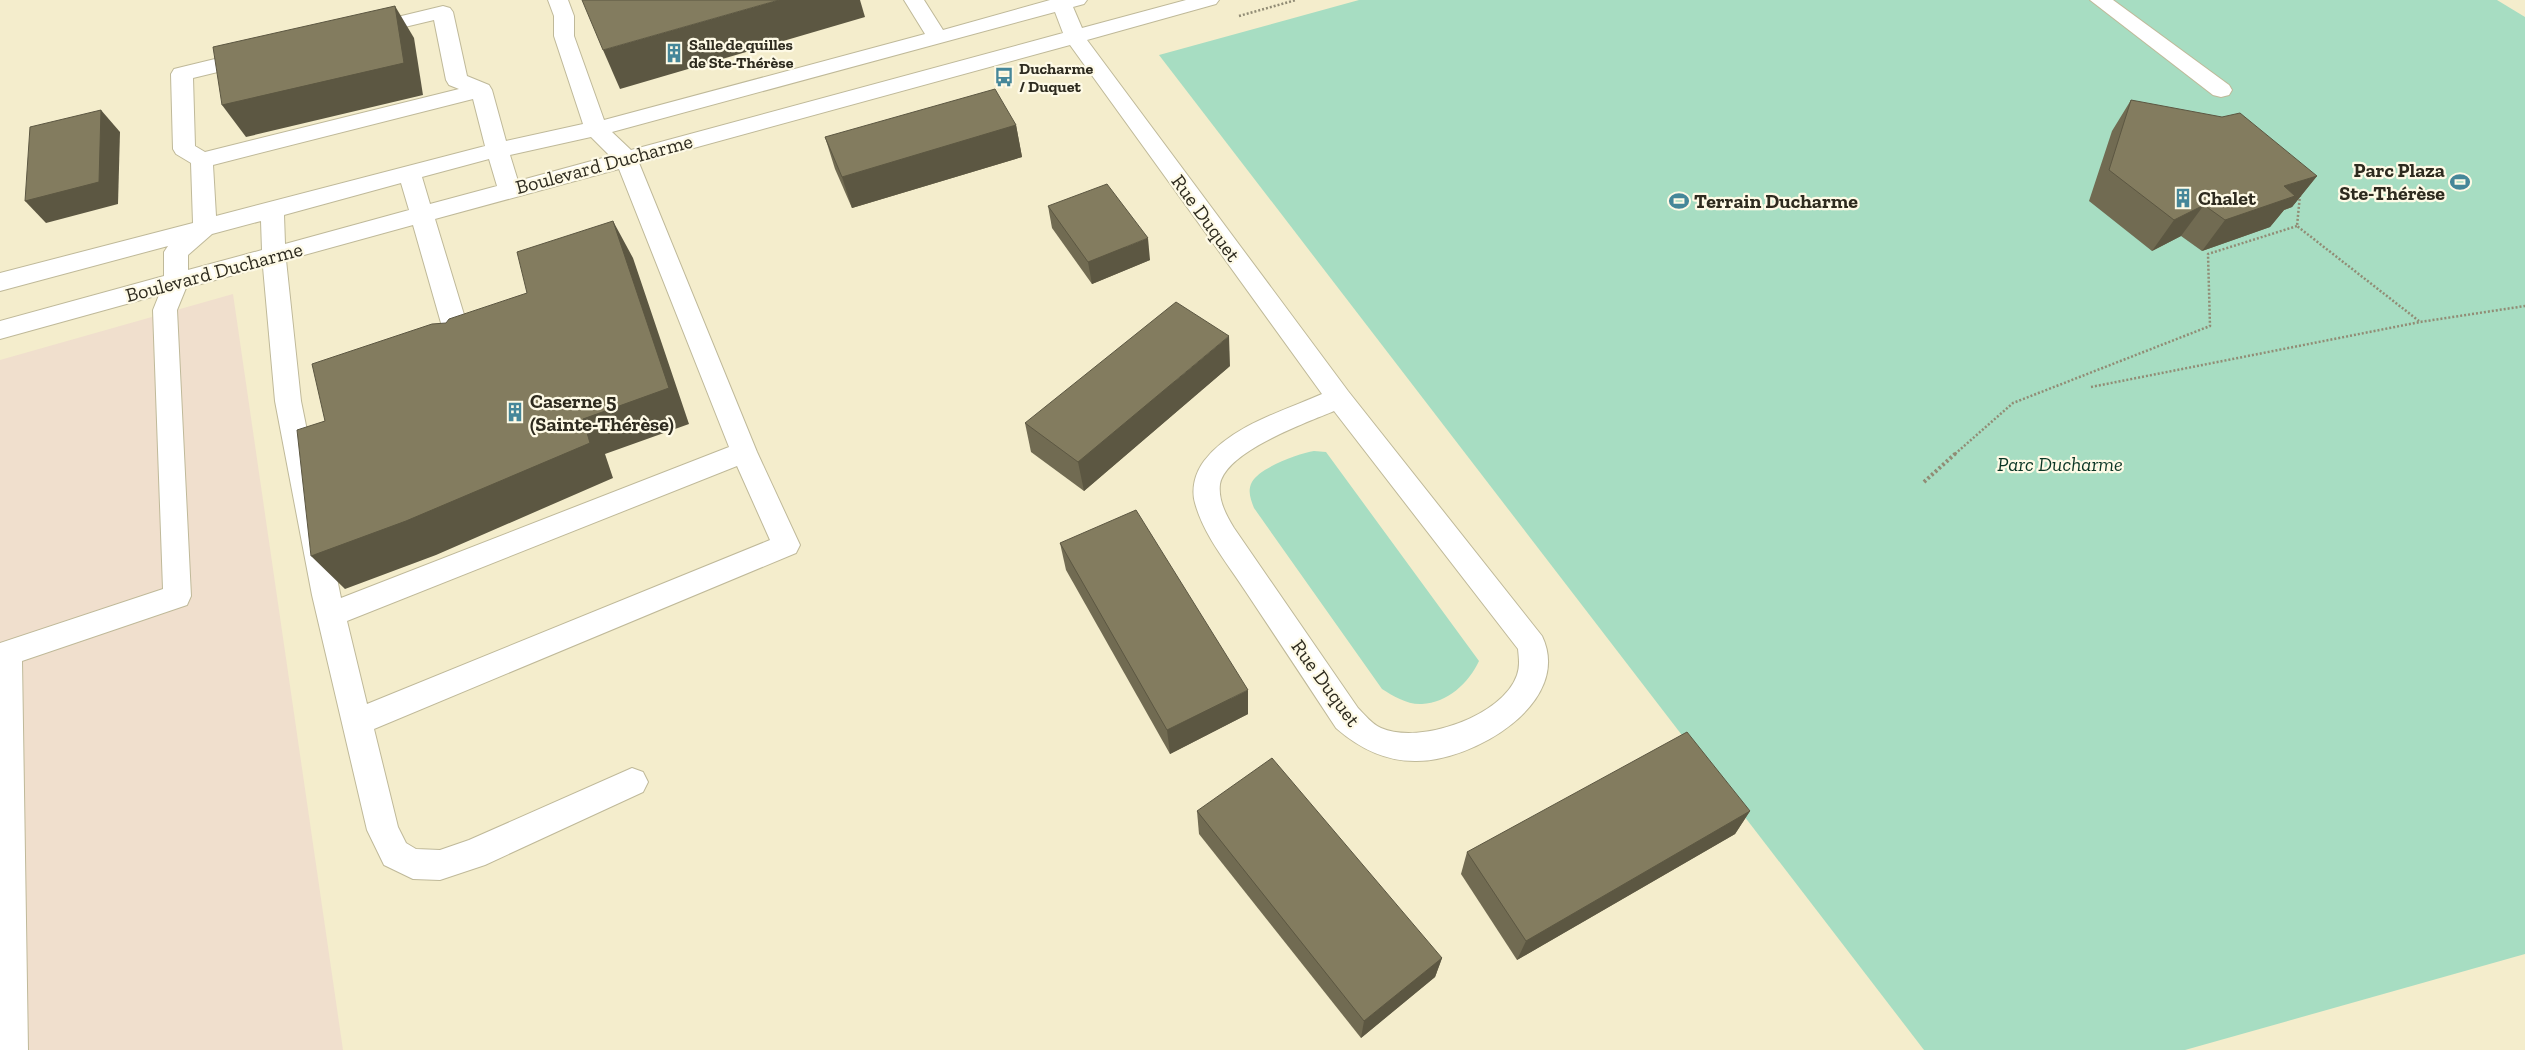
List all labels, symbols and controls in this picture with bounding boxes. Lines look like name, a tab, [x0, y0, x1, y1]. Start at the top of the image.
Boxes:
place label: Salle de quilles de Ste-Thérèse	[689, 35, 794, 72]
building icon: Salle de quilles de Ste-Thérèse	[663, 42, 685, 64]
place label: Ducharme / Duquet	[1019, 59, 1094, 96]
bus stop icon: Ducharme / Duquet	[993, 66, 1015, 88]
street label: Boulevard Ducharme	[513, 129, 695, 199]
place label: Parc Plaza Ste-Thérèse	[2339, 158, 2445, 205]
street label: Rue Duquet	[1166, 170, 1246, 267]
sports icon: Parc Plaza Ste-Thérèse	[2449, 171, 2471, 193]
place label: Chalet	[2198, 186, 2257, 210]
building icon: Chalet	[2172, 187, 2194, 209]
place label: Terrain Ducharme	[1694, 189, 1858, 213]
sports icon: Terrain Ducharme	[1668, 190, 1690, 212]
street label: Boulevard Ducharme	[123, 237, 305, 307]
place label: Caserne 5 (Sainte-Thérèse)	[530, 389, 674, 436]
building icon: Caserne 5 (Sainte-Thérèse)	[504, 401, 526, 423]
park label: Parc Ducharme	[1997, 452, 2123, 476]
street label: Rue Duquet	[1286, 635, 1366, 732]

